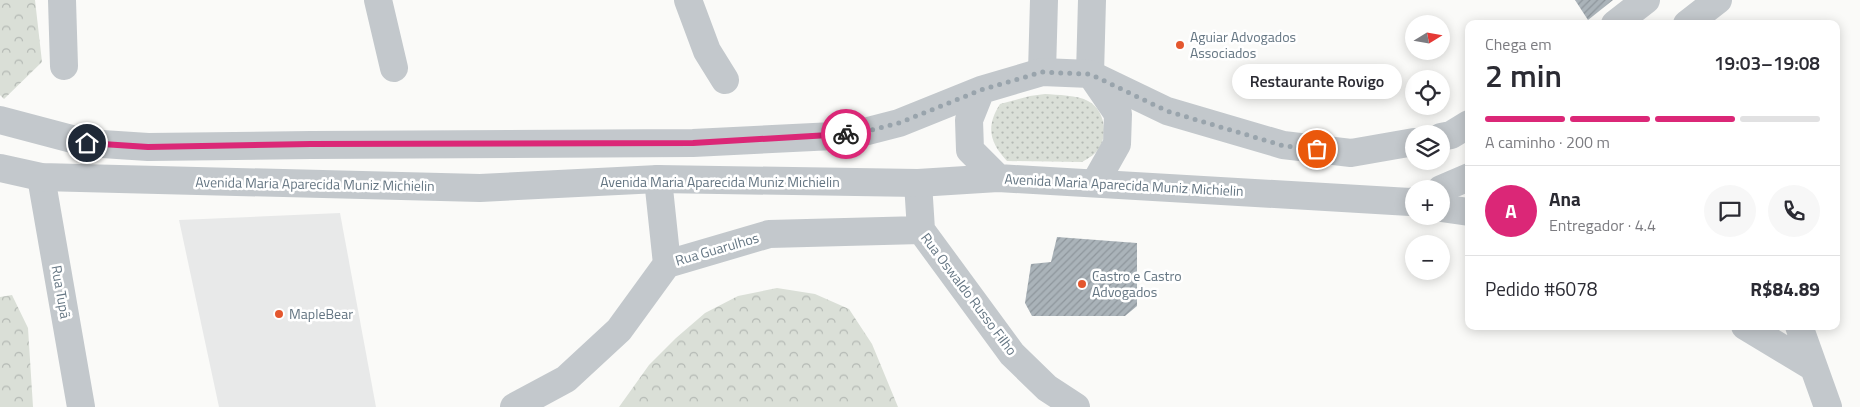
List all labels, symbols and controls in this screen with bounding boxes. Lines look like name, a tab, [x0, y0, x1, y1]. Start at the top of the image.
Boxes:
north arrow	[1405, 15, 1450, 60]
map controls	[1405, 15, 1450, 280]
place label: Aguiar Advogados Associados	[1190, 26, 1296, 63]
text: Chega em	[1485, 32, 1552, 56]
marker: Aguiar Advogados Associados	[1174, 39, 1186, 51]
text: 19:03–19:08	[1714, 48, 1820, 77]
text: 2 min	[1485, 51, 1562, 99]
callout: Restaurante Rovigo	[1232, 64, 1402, 99]
text: Restaurante Rovigo	[1250, 69, 1384, 93]
button: locate	[1405, 70, 1450, 115]
courier	[821, 109, 871, 159]
icon: bike	[832, 120, 860, 148]
pin	[66, 122, 108, 164]
button: layers	[1405, 125, 1450, 170]
pin	[1296, 128, 1338, 170]
icon: home	[73, 129, 101, 157]
text: A caminho · 200 m	[1485, 130, 1610, 154]
icon: bag	[1303, 135, 1331, 163]
street label: Avenida Maria Aparecida Muniz Michielin	[1004, 168, 1244, 201]
street label: Avenida Maria Aparecida Muniz Michielin	[195, 171, 435, 196]
street label: Avenida Maria Aparecida Muniz Michielin	[600, 171, 840, 192]
button: +	[1405, 180, 1450, 225]
text: Ana	[1549, 184, 1581, 213]
button: chat	[1704, 185, 1756, 237]
button: phone	[1768, 185, 1820, 237]
text: A	[1505, 196, 1517, 225]
text: Entregador · 4.4	[1549, 213, 1656, 237]
street label: Rua Guarulhos	[673, 227, 761, 270]
street label: Rua Oswaldo Russo Filho	[916, 228, 1023, 359]
button: −	[1405, 235, 1450, 280]
street label: Rua Tupã	[46, 263, 77, 320]
place label: Castro e Castro Advogados	[1092, 265, 1182, 302]
text: Pedido #6078	[1485, 274, 1597, 303]
text: R$84.89	[1750, 274, 1820, 303]
marker: Castro e Castro Advogados	[1076, 278, 1088, 290]
place label: MapleBear	[289, 303, 353, 324]
marker: MapleBear	[273, 308, 285, 320]

